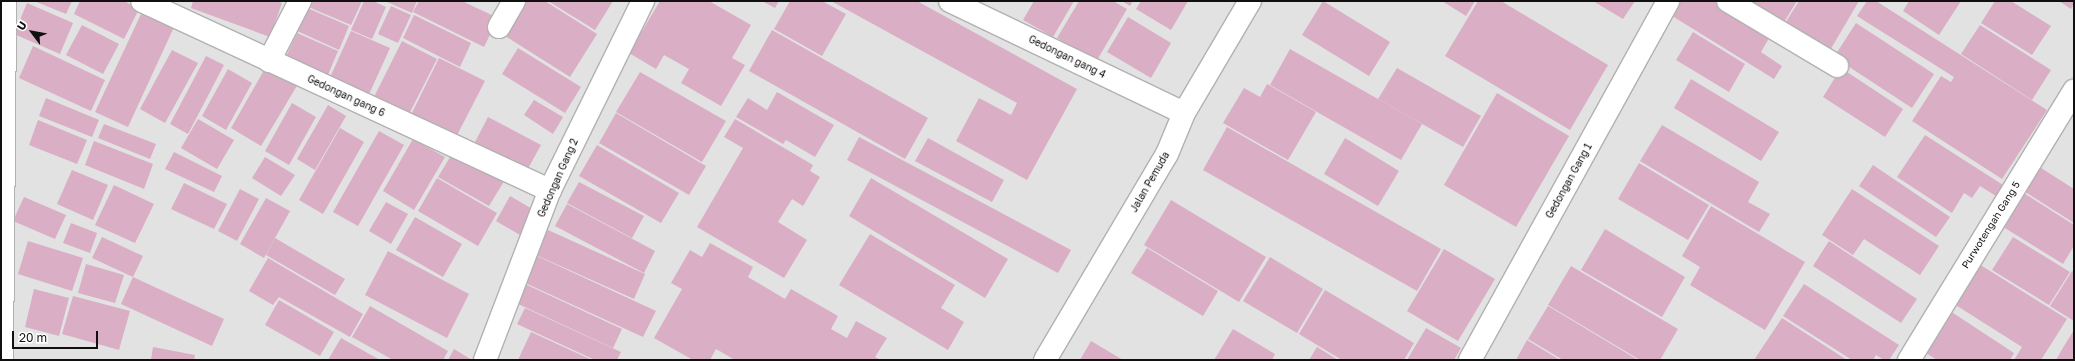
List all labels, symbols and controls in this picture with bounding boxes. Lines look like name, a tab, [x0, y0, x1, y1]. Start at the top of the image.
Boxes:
north arrow	[12, 12, 52, 52]
text: U	[14, 19, 29, 32]
street label: Gedongan gang 4	[1026, 33, 1108, 81]
street label: Gedongan gang 6	[305, 73, 387, 119]
street label: Gedongan Gang 2	[535, 137, 581, 219]
street label: Gedongan Gang 1	[1543, 141, 1595, 221]
street label: Jalan Pemuda	[1128, 150, 1172, 214]
street label: Purwotengah Gang 5	[1959, 179, 2023, 271]
scale bar	[14, 323, 100, 349]
text: 20 m	[19, 330, 47, 345]

